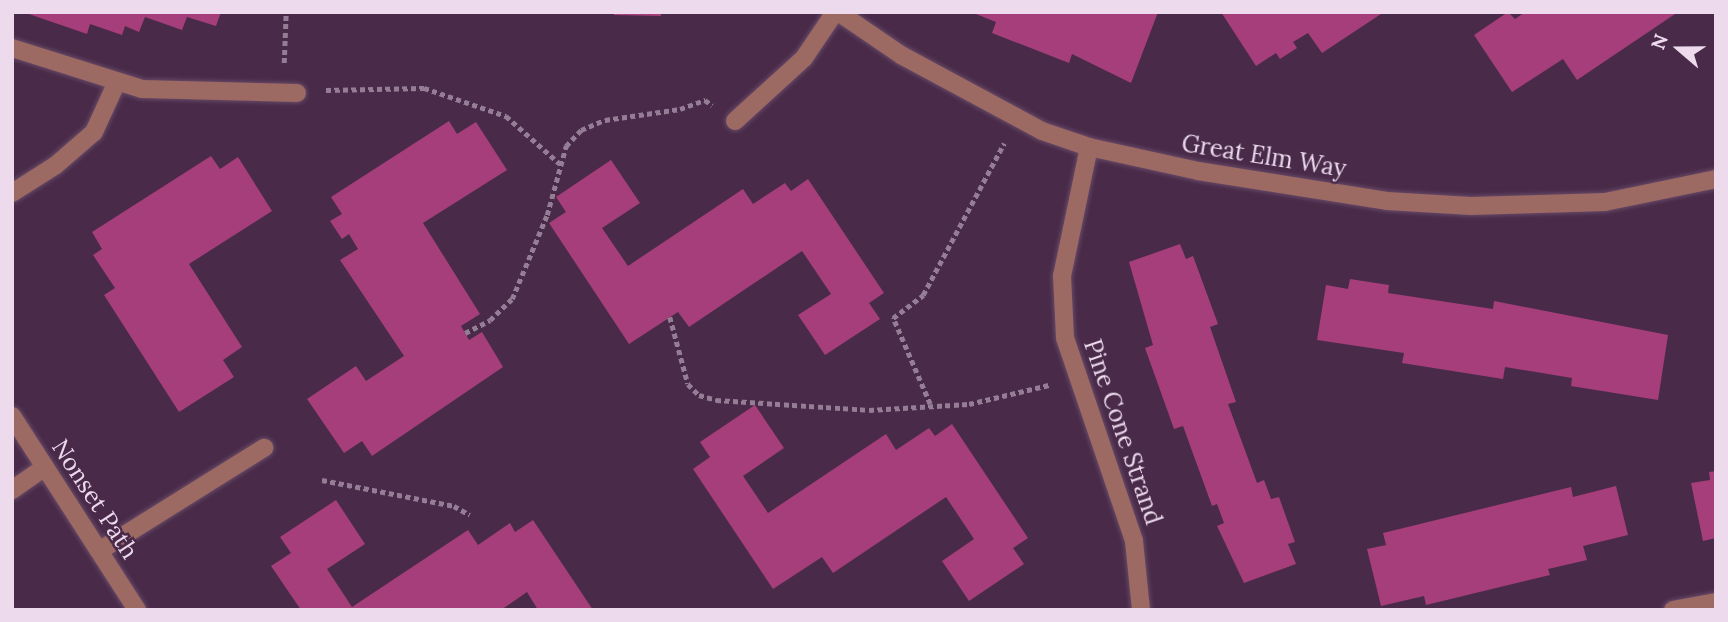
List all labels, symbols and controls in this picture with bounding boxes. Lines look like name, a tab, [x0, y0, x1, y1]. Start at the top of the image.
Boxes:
north arrow	[1644, 14, 1714, 84]
text: N	[1645, 31, 1673, 53]
street label: Great Elm Way	[1180, 129, 1348, 183]
street label: Pine Cone Strand	[1078, 335, 1168, 529]
street label: Nonset Path	[46, 434, 144, 564]

